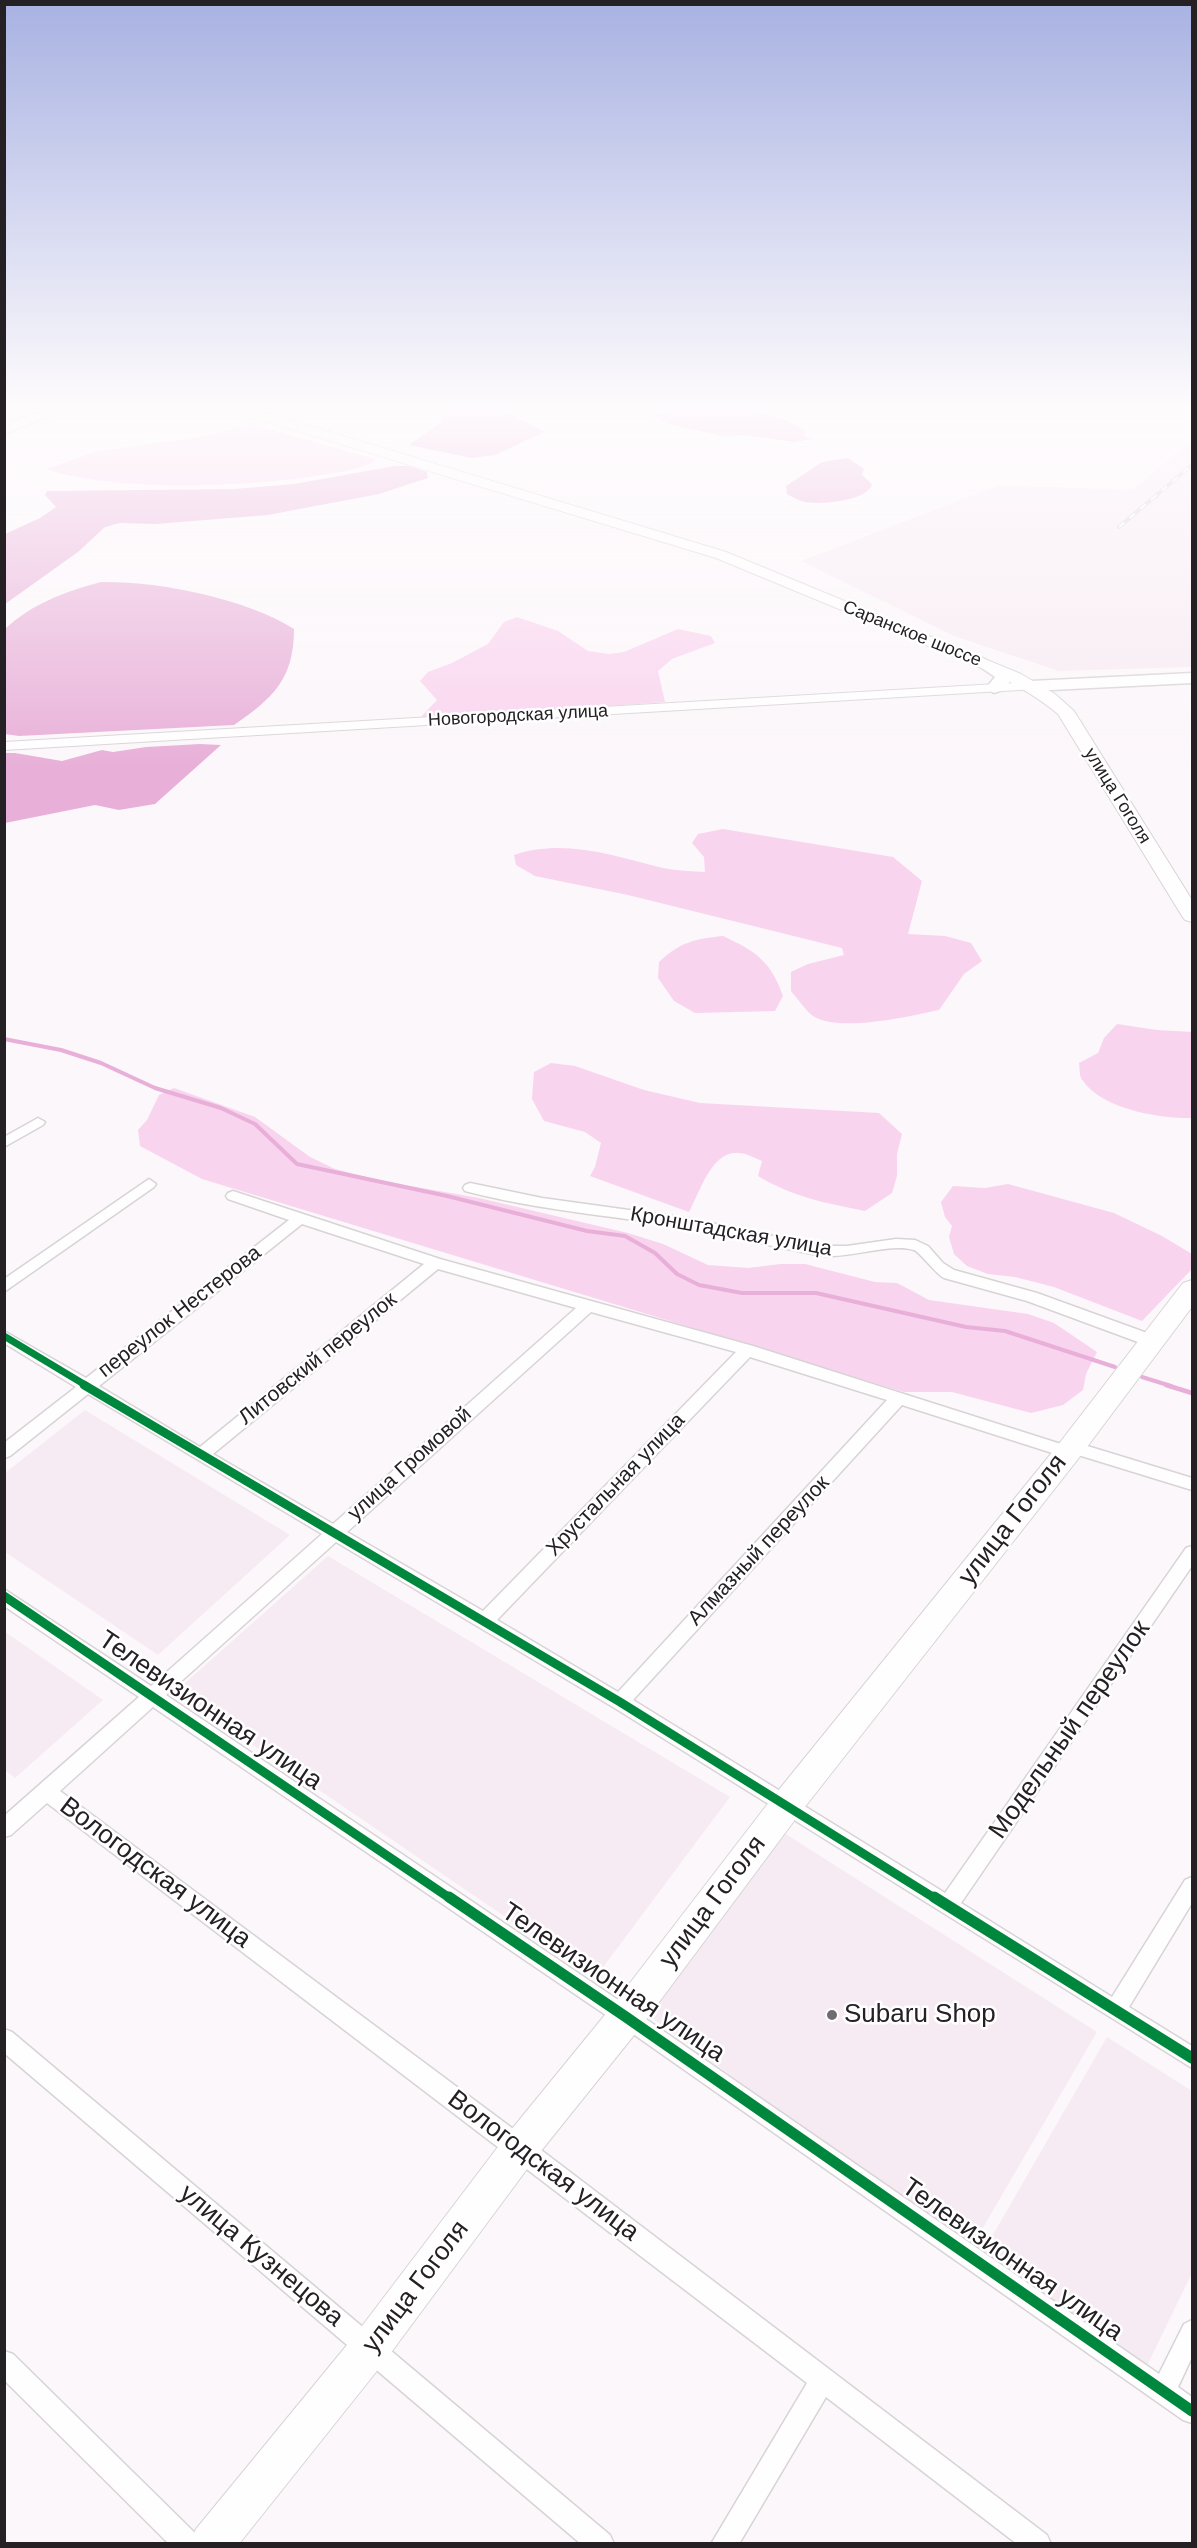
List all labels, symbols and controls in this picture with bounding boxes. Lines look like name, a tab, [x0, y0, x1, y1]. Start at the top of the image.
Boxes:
street label: Саранское шоссе	[839, 596, 985, 672]
street label: Новогородская улица	[427, 700, 609, 732]
street label: улица Гоголя	[1079, 744, 1155, 848]
street label: Кронштадская улица	[628, 1202, 834, 1262]
street label: переулок Нестерова	[94, 1241, 266, 1383]
street label: Литовский переулок	[234, 1288, 402, 1430]
street label: улица Громовой	[343, 1402, 477, 1526]
street label: Хрустальная улица	[541, 1408, 691, 1562]
street label: улица Гоголя	[952, 1448, 1074, 1592]
street label: Алмазный переулок	[683, 1471, 835, 1631]
street label: Модельный переулок	[983, 1615, 1157, 1845]
street label: Телевизионная улица	[92, 1625, 328, 1797]
street label: Вологодская улица	[53, 1791, 257, 1955]
street label: улица Гоголя	[653, 1830, 773, 1974]
street label: Телевизионная улица	[495, 1897, 731, 2069]
place label: Subaru Shop	[844, 1999, 996, 2031]
marker: Subaru Shop	[825, 2008, 839, 2022]
street label: Вологодская улица	[441, 2084, 645, 2248]
street label: Телевизионная улица	[895, 2172, 1129, 2348]
street label: улица Кузнецова	[173, 2178, 349, 2334]
street label: улица Гоголя	[356, 2215, 476, 2359]

